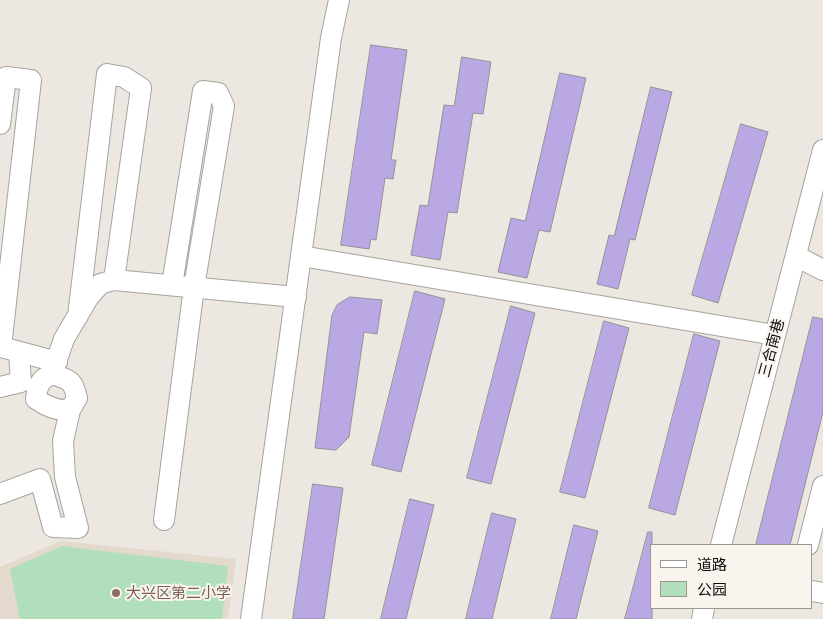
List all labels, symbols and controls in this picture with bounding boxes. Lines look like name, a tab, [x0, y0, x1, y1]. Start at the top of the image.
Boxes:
street label: 三合南巷	[756, 317, 788, 379]
legend	[650, 544, 813, 609]
text: 道路	[697, 556, 727, 574]
text: 公园	[697, 581, 727, 599]
place label: 大兴区第二小学	[126, 584, 231, 602]
marker: 大兴区第二小学	[110, 587, 122, 599]

